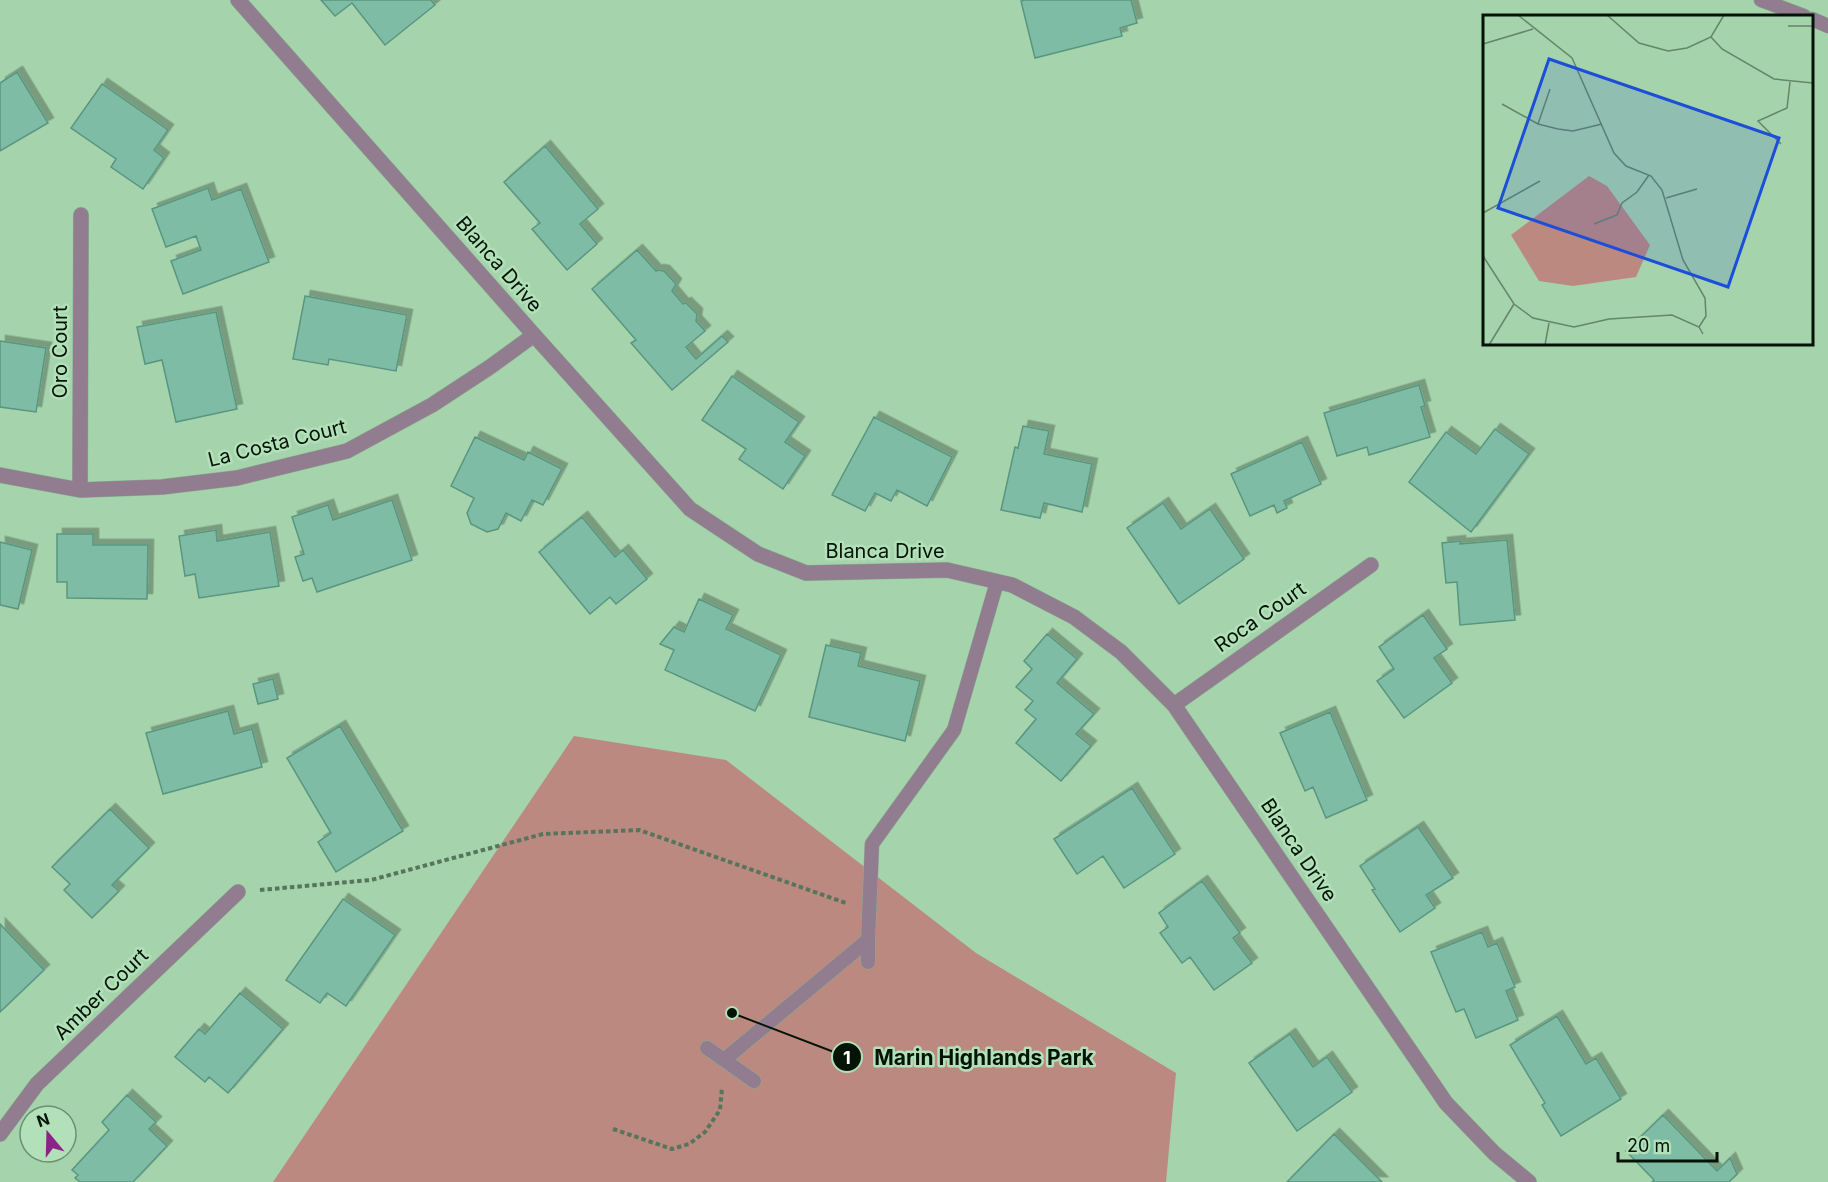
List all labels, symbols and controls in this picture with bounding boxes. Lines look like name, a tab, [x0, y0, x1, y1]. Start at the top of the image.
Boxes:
inset map	[1483, 15, 1813, 345]
street label: Blanca Drive	[451, 211, 547, 317]
street label: Oro Court	[48, 305, 72, 398]
street label: La Costa Court	[205, 414, 349, 472]
street label: Blanca Drive	[825, 539, 945, 563]
street label: Roca Court	[1210, 577, 1311, 657]
street label: Blanca Drive	[1256, 794, 1342, 906]
street label: Amber Court	[49, 943, 153, 1045]
callout: Marin Highlands Park	[832, 1038, 1105, 1077]
text: Marin Highlands Park	[874, 1045, 1095, 1070]
text: 1	[843, 1047, 851, 1068]
north arrow	[18, 1104, 78, 1164]
text: N	[34, 1108, 52, 1131]
scale bar	[1618, 1125, 1717, 1163]
text: 20 m	[1627, 1135, 1670, 1156]

